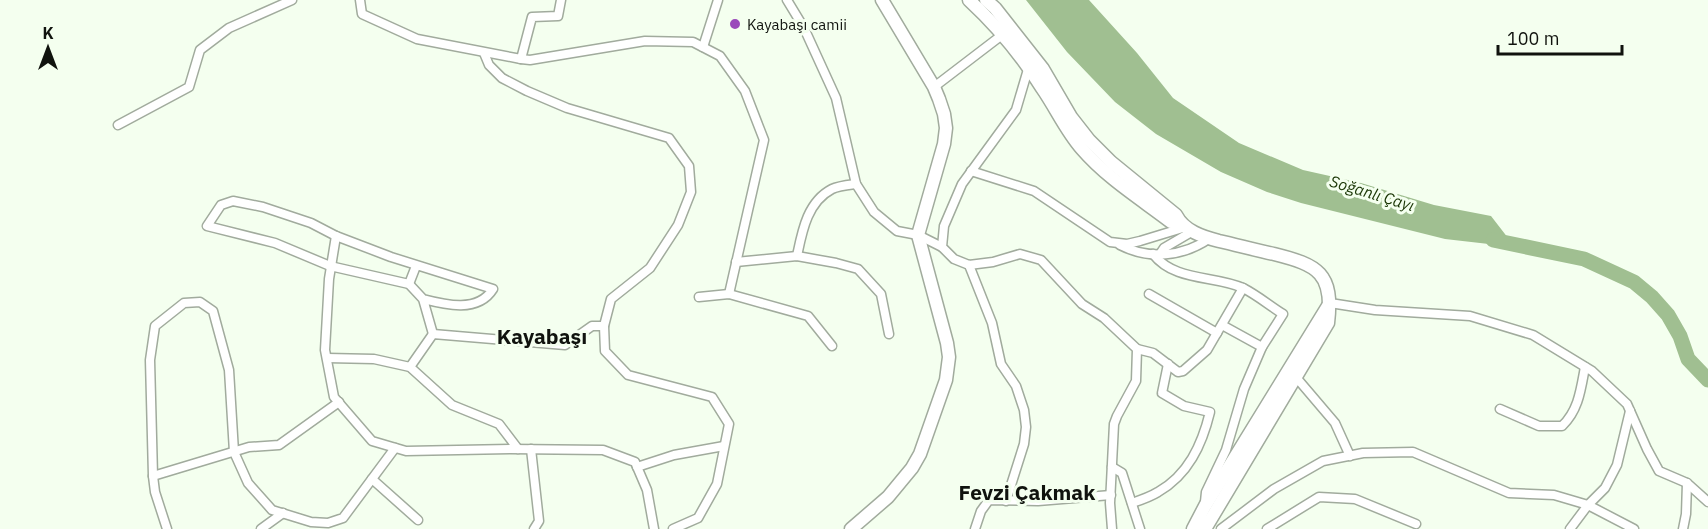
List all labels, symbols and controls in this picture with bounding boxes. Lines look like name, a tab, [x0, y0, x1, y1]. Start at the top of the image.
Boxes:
place label: Kayabaşı camii	[747, 15, 847, 34]
marker: Kayabaşı camii	[728, 17, 742, 31]
north arrow	[18, 18, 78, 78]
scale bar	[1498, 18, 1622, 56]
text: K	[42, 23, 54, 43]
text: 100 m	[1507, 27, 1559, 50]
water label: Soğanlı Çayı	[1327, 171, 1417, 215]
district label: Kayabaşı	[497, 322, 587, 350]
district label: Fevzi Çakmak	[959, 478, 1096, 506]

